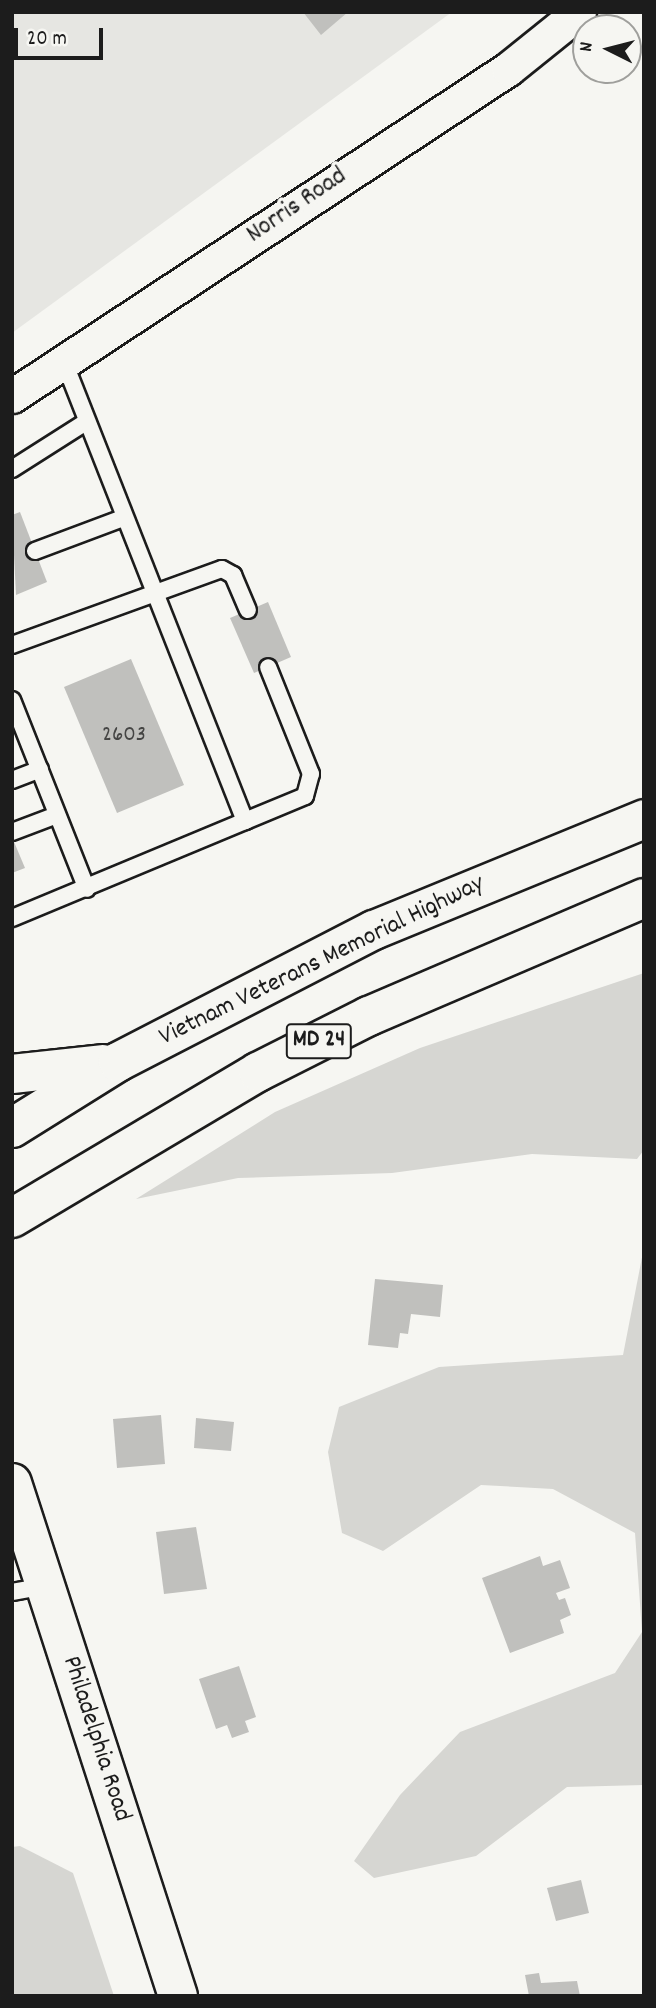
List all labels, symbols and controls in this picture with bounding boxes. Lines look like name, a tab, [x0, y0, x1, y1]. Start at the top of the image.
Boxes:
scale bar	[18, 14, 107, 58]
north arrow	[572, 14, 642, 84]
text: 20 m	[27, 25, 67, 55]
text: N	[574, 41, 602, 53]
street label: Norris Road	[241, 161, 353, 251]
house number: 2603	[102, 722, 146, 750]
street label: Vietnam Veterans Memorial Highway	[154, 869, 490, 1053]
road number: MD 24	[286, 1021, 352, 1062]
street label: Philadelphia Road	[55, 1652, 137, 1826]

